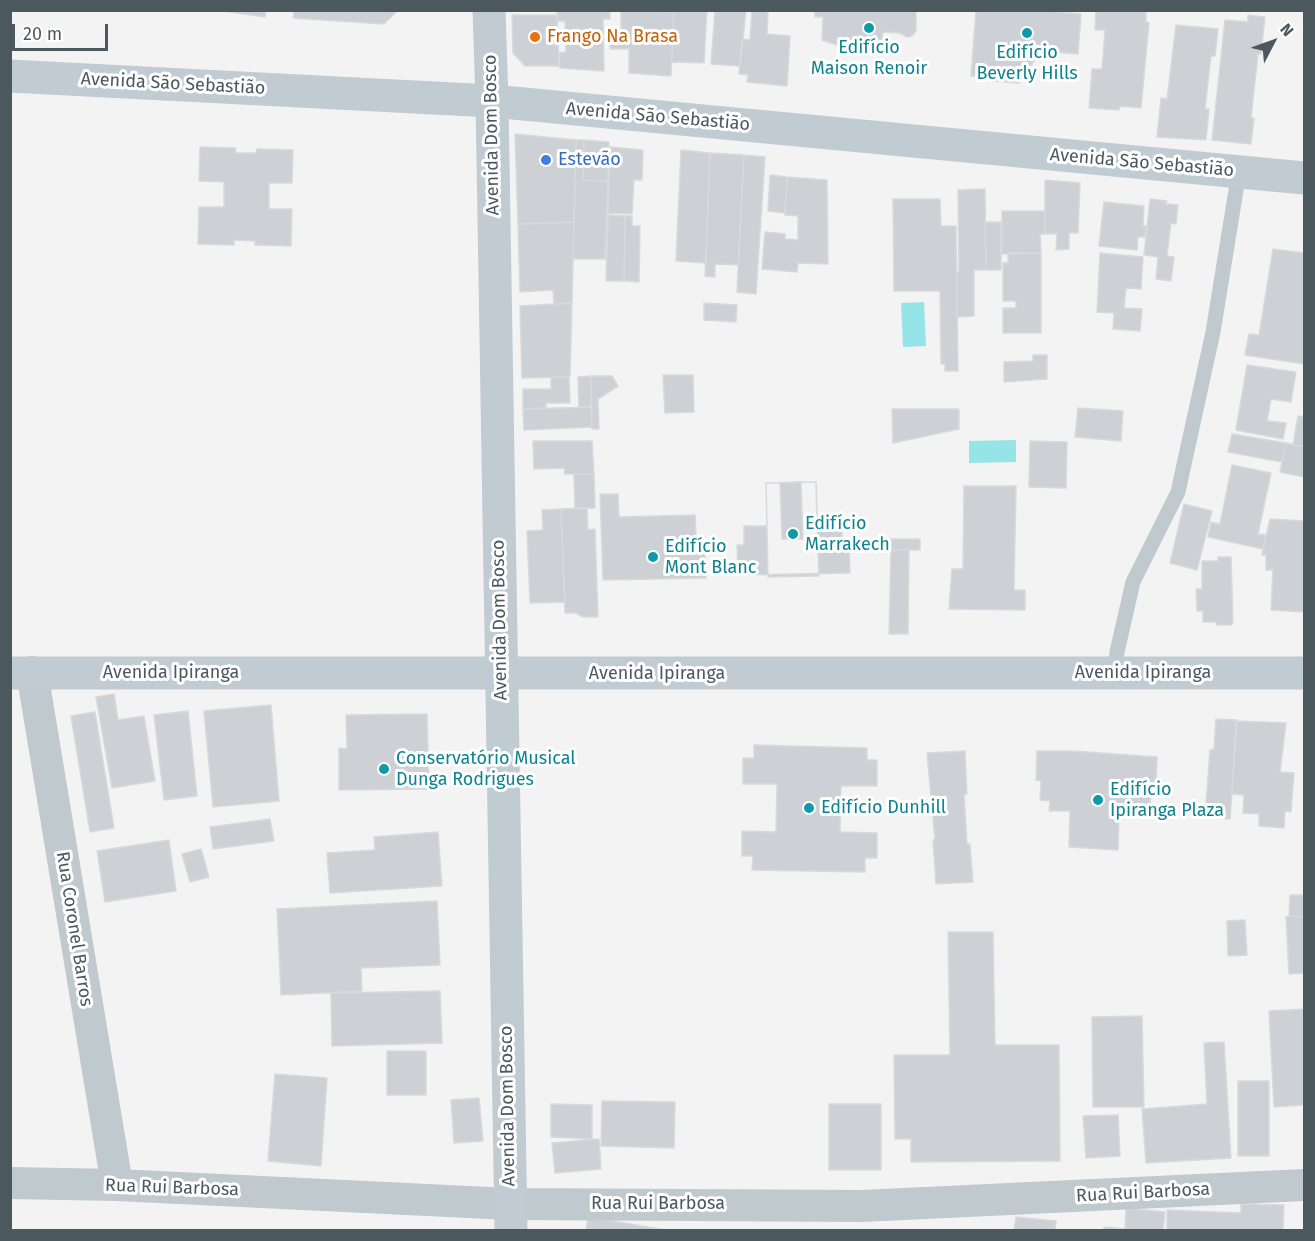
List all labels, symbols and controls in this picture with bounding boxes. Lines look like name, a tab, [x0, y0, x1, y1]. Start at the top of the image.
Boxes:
scale bar	[15, 12, 111, 50]
north arrow	[1243, 12, 1303, 72]
text: N	[1276, 20, 1298, 40]
marker: Edifício Maison Renoir	[862, 21, 876, 35]
text: 20 m	[23, 23, 62, 45]
place label: Frango Na Brasa	[547, 26, 678, 48]
marker: Edifício Beverly Hills	[1020, 26, 1034, 40]
marker: Frango Na Brasa	[528, 30, 542, 44]
place label: Edifício Maison Renoir	[811, 37, 927, 80]
place label: Edifício Beverly Hills	[976, 42, 1078, 84]
street label: Avenida Dom Bosco	[480, 54, 504, 216]
street label: Avenida São Sebastião	[80, 68, 266, 100]
street label: Avenida São Sebastião	[565, 98, 751, 136]
street label: Avenida São Sebastião	[1049, 144, 1235, 182]
place label: Estevão	[558, 149, 621, 171]
marker: Estevão	[539, 153, 553, 167]
place label: Edifício Marrakech	[805, 513, 890, 556]
marker: Edifício Marrakech	[786, 527, 800, 541]
place label: Edifício Mont Blanc	[665, 536, 756, 578]
street label: Avenida Dom Bosco	[488, 539, 512, 701]
marker: Edifício Mont Blanc	[646, 550, 660, 564]
street label: Avenida Ipiranga	[103, 662, 239, 684]
street label: Avenida Ipiranga	[1075, 662, 1211, 684]
street label: Avenida Ipiranga	[589, 663, 725, 685]
place label: Conservatório Musical Dunga Rodrigues	[396, 748, 576, 790]
marker: Conservatório Musical Dunga Rodrigues	[377, 762, 391, 776]
place label: Edifício Ipiranga Plaza	[1110, 779, 1224, 822]
marker: Edifício Ipiranga Plaza	[1091, 793, 1105, 807]
place label: Edifício Dunhill	[821, 797, 946, 819]
marker: Edifício Dunhill	[802, 801, 816, 815]
street label: Rua Coronel Barros	[51, 850, 97, 1008]
street label: Avenida Dom Bosco	[496, 1025, 520, 1187]
street label: Rua Rui Barbosa	[105, 1175, 239, 1201]
street label: Rua Rui Barbosa	[1076, 1179, 1210, 1207]
street label: Rua Rui Barbosa	[591, 1193, 725, 1215]

